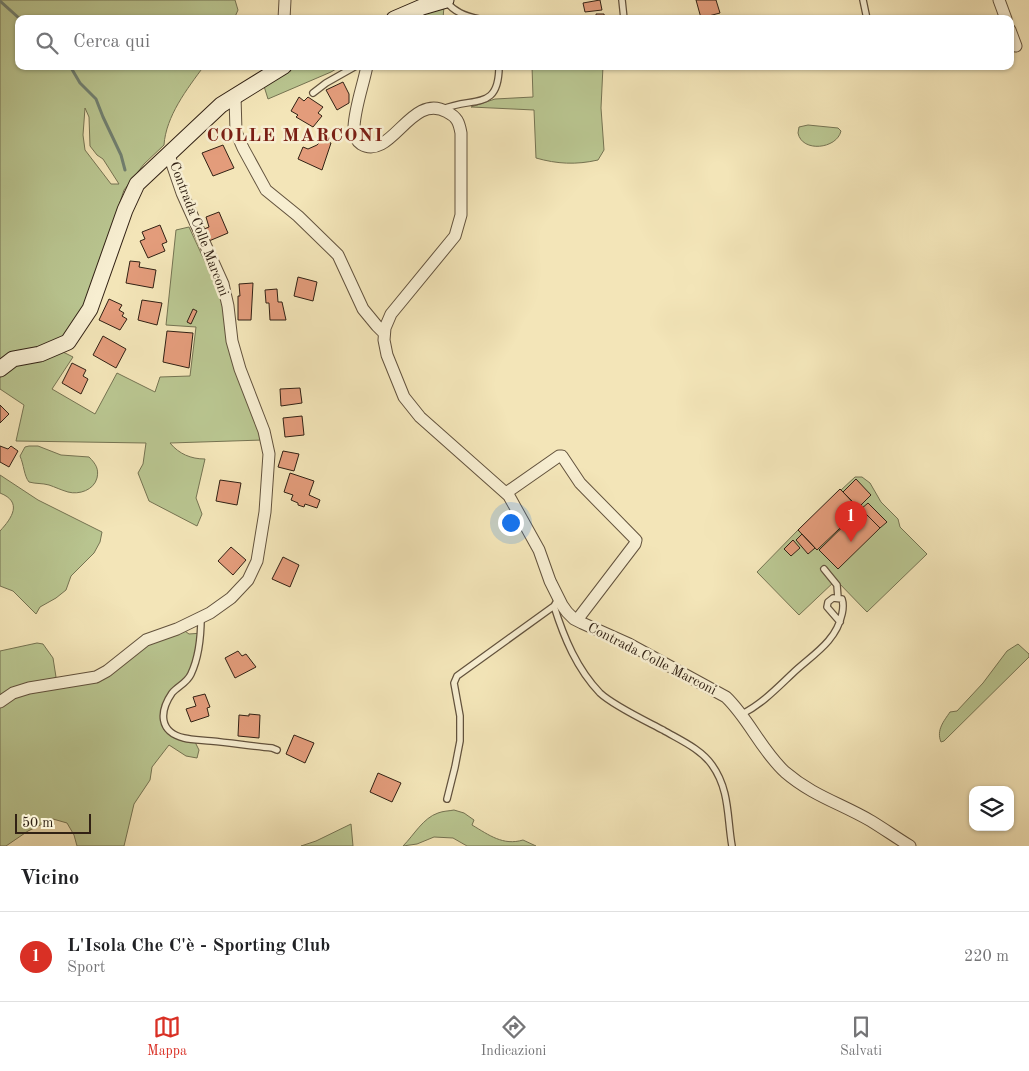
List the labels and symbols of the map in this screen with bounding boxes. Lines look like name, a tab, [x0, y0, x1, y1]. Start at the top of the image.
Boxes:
district label: COLLE MARCONI	[206, 127, 384, 146]
street label: Contrada Colle Marconi	[167, 160, 231, 298]
pin: 1	[835, 501, 867, 542]
your location	[498, 510, 524, 536]
street label: Contrada Colle Marconi	[585, 620, 719, 698]
scale bar	[15, 811, 91, 834]

